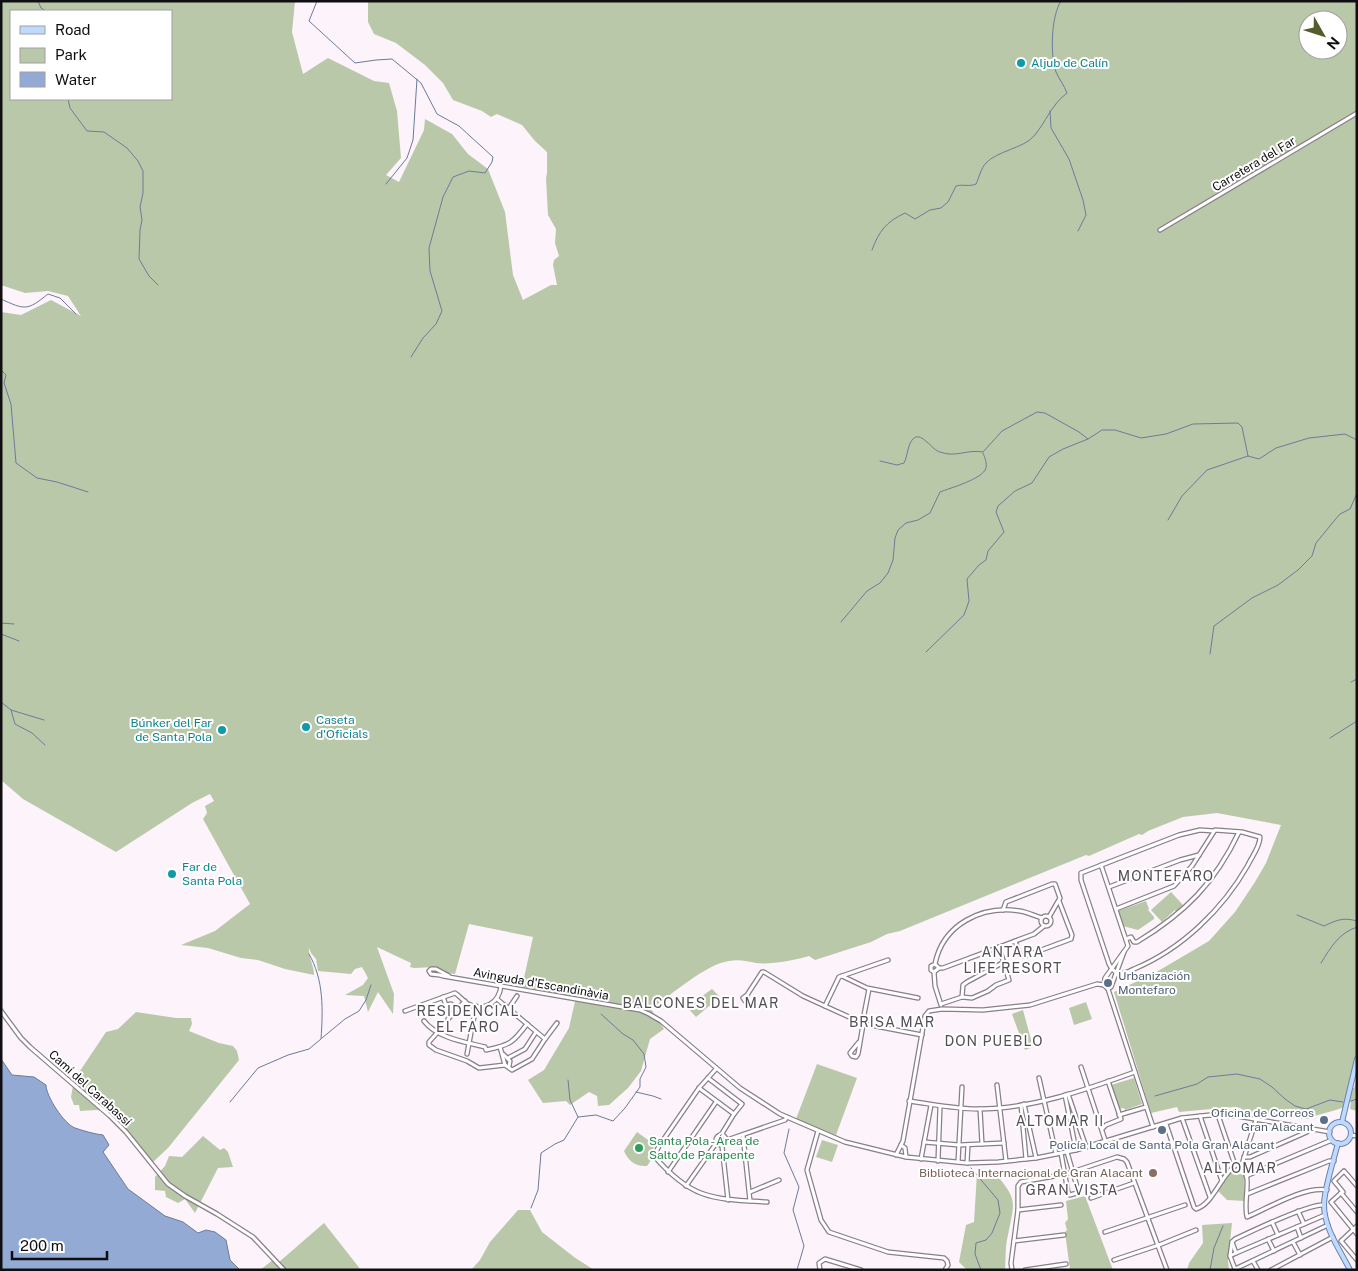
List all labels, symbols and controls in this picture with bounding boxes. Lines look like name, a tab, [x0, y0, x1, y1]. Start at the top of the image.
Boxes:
legend	[10, 10, 172, 100]
north arrow	[1298, 10, 1348, 60]
text: Road	[55, 21, 91, 38]
text: N	[1323, 34, 1343, 52]
text: Park	[55, 46, 87, 63]
place label: Aljub de Calín	[1031, 56, 1108, 70]
marker: Aljub de Calín	[1015, 57, 1027, 69]
text: Water	[55, 71, 97, 88]
street label: Carretera del Far	[1210, 133, 1298, 194]
place label: Caseta d'Oficials	[316, 713, 368, 741]
place label: Búnker del Far de Santa Pola	[130, 716, 212, 744]
marker: Caseta d'Oficials	[300, 721, 312, 733]
marker: Búnker del Far de Santa Pola	[216, 724, 228, 736]
place label: Far de Santa Pola	[182, 860, 242, 888]
marker: Far de Santa Pola	[166, 868, 178, 880]
district label: MONTEFARO	[1118, 868, 1214, 884]
district label: ANTARA LIFE RESORT	[964, 944, 1062, 976]
street label: Avinguda d'Escandinàvia	[472, 965, 610, 1003]
place label: Urbanización Montefaro	[1118, 969, 1190, 997]
marker: Urbanización Montefaro	[1102, 977, 1114, 989]
district label: BALCONES DEL MAR	[623, 995, 779, 1011]
district label: RESIDENCIAL EL FARO	[416, 1003, 520, 1035]
district label: BRISA MAR	[849, 1014, 935, 1030]
district label: DON PUEBLO	[944, 1033, 1044, 1049]
street label: Camí del Carabassí	[46, 1047, 135, 1129]
place label: Oficina de Correos Gran Alacant	[1211, 1106, 1314, 1134]
district label: ALTOMAR II	[1016, 1113, 1104, 1129]
marker: Oficina de Correos Gran Alacant	[1318, 1114, 1330, 1126]
marker: Policía Local de Santa Pola Gran Alacant	[1156, 1124, 1168, 1136]
place label: Santa Pola - Área de Salto de Parapente	[649, 1134, 759, 1162]
place label: Policía Local de Santa Pola Gran Alacant	[1049, 1138, 1275, 1152]
marker: Santa Pola - Área de Salto de Parapente	[633, 1142, 645, 1154]
district label: ALTOMAR	[1203, 1160, 1277, 1176]
place label: Biblioteca Internacional de Gran Alacant	[919, 1166, 1143, 1180]
marker: Biblioteca Internacional de Gran Alacant	[1147, 1167, 1159, 1179]
district label: GRAN VISTA	[1026, 1182, 1118, 1198]
scale bar	[12, 1228, 108, 1260]
text: 200 m	[20, 1237, 64, 1254]

